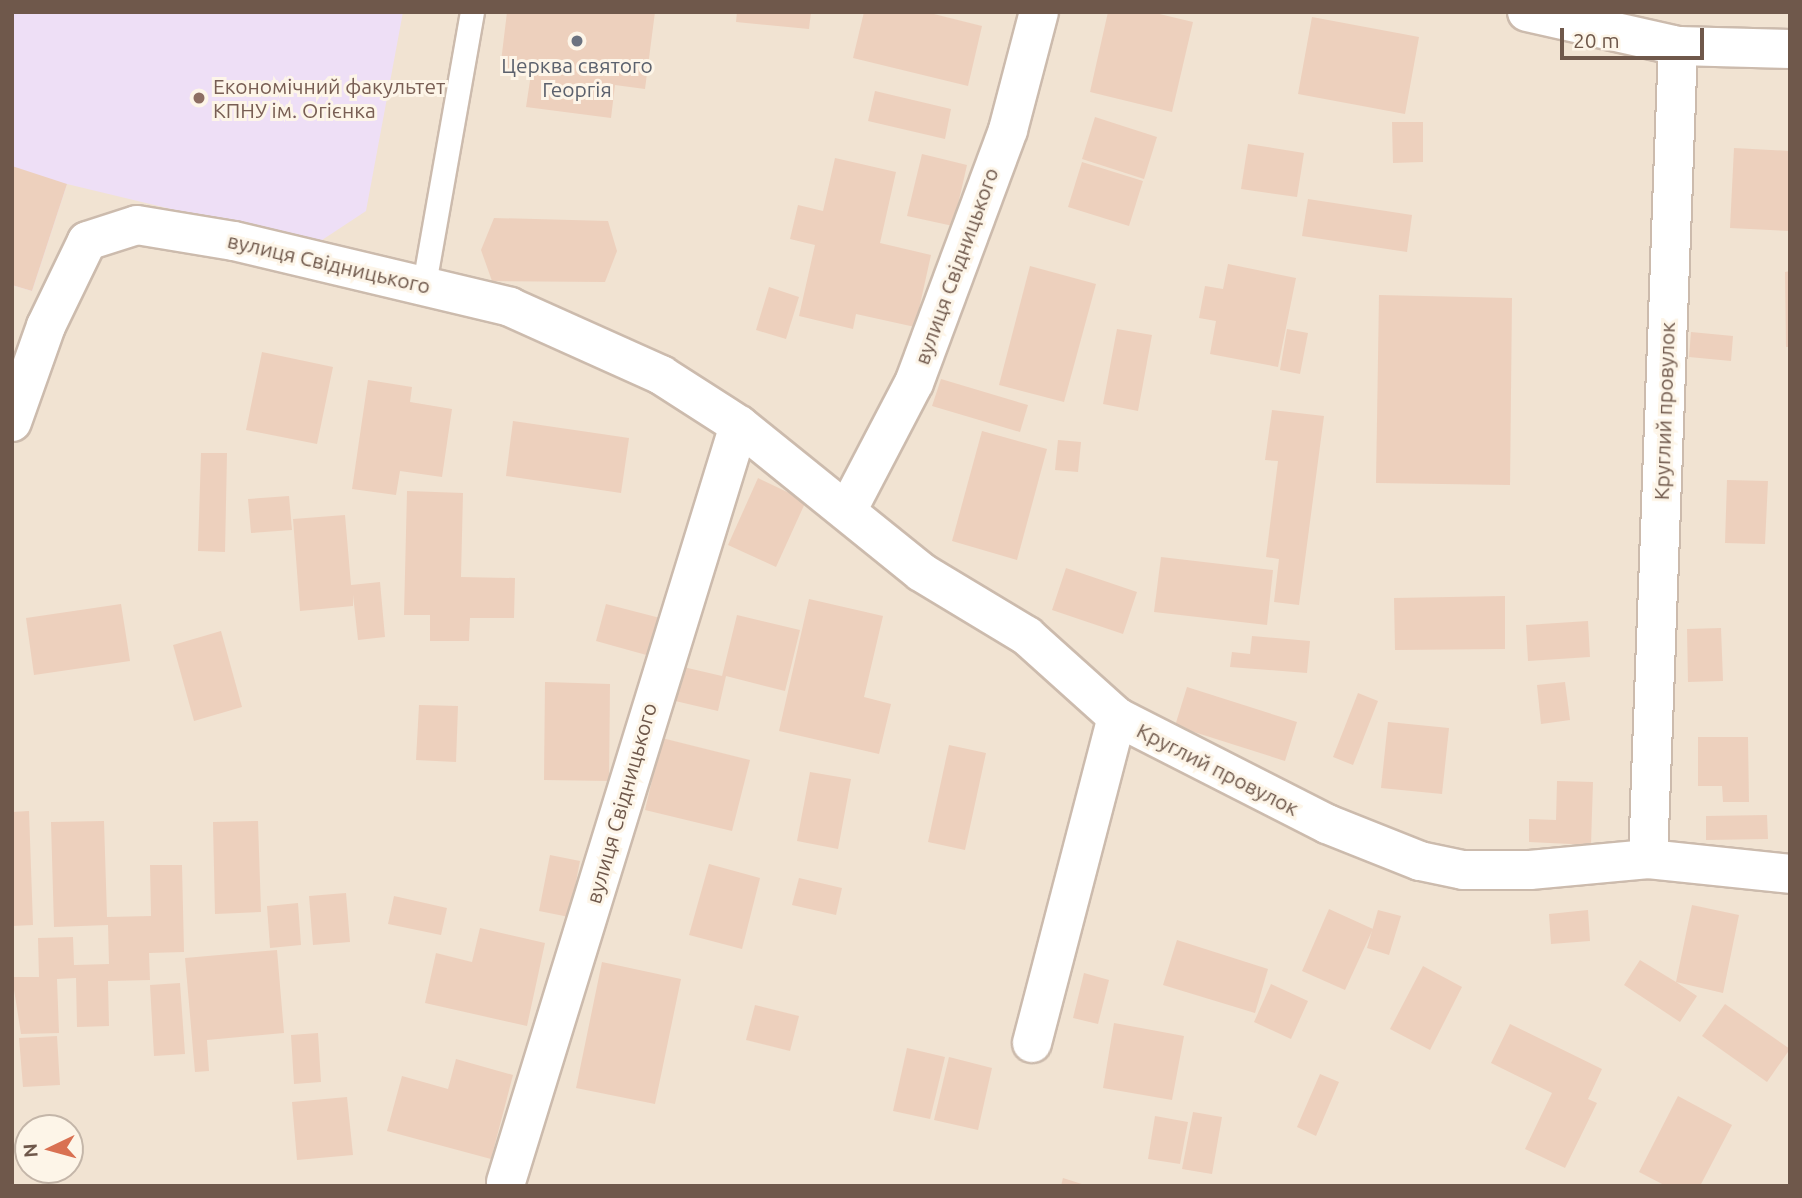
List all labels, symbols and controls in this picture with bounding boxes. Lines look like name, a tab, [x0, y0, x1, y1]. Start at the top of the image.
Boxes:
scale bar	[1564, 14, 1708, 58]
text: 20 m	[1573, 28, 1620, 52]
marker: Церква святого Георгія	[569, 33, 585, 49]
place label: Церква святого Георгія	[501, 52, 653, 102]
place label: Економічний факультет КПНУ ім. Огієнка	[213, 73, 445, 123]
marker: Економічний факультет КПНУ ім. Огієнка	[191, 90, 207, 106]
street label: вулиця Свідницького	[909, 164, 1003, 368]
street label: вулиця Свідницького	[225, 227, 433, 299]
street label: Круглий провулок	[1648, 321, 1680, 501]
street label: вулиця Свідницького	[580, 700, 662, 906]
street label: Круглий провулок	[1133, 717, 1303, 821]
north arrow	[14, 1114, 84, 1184]
text: N	[18, 1143, 42, 1159]

